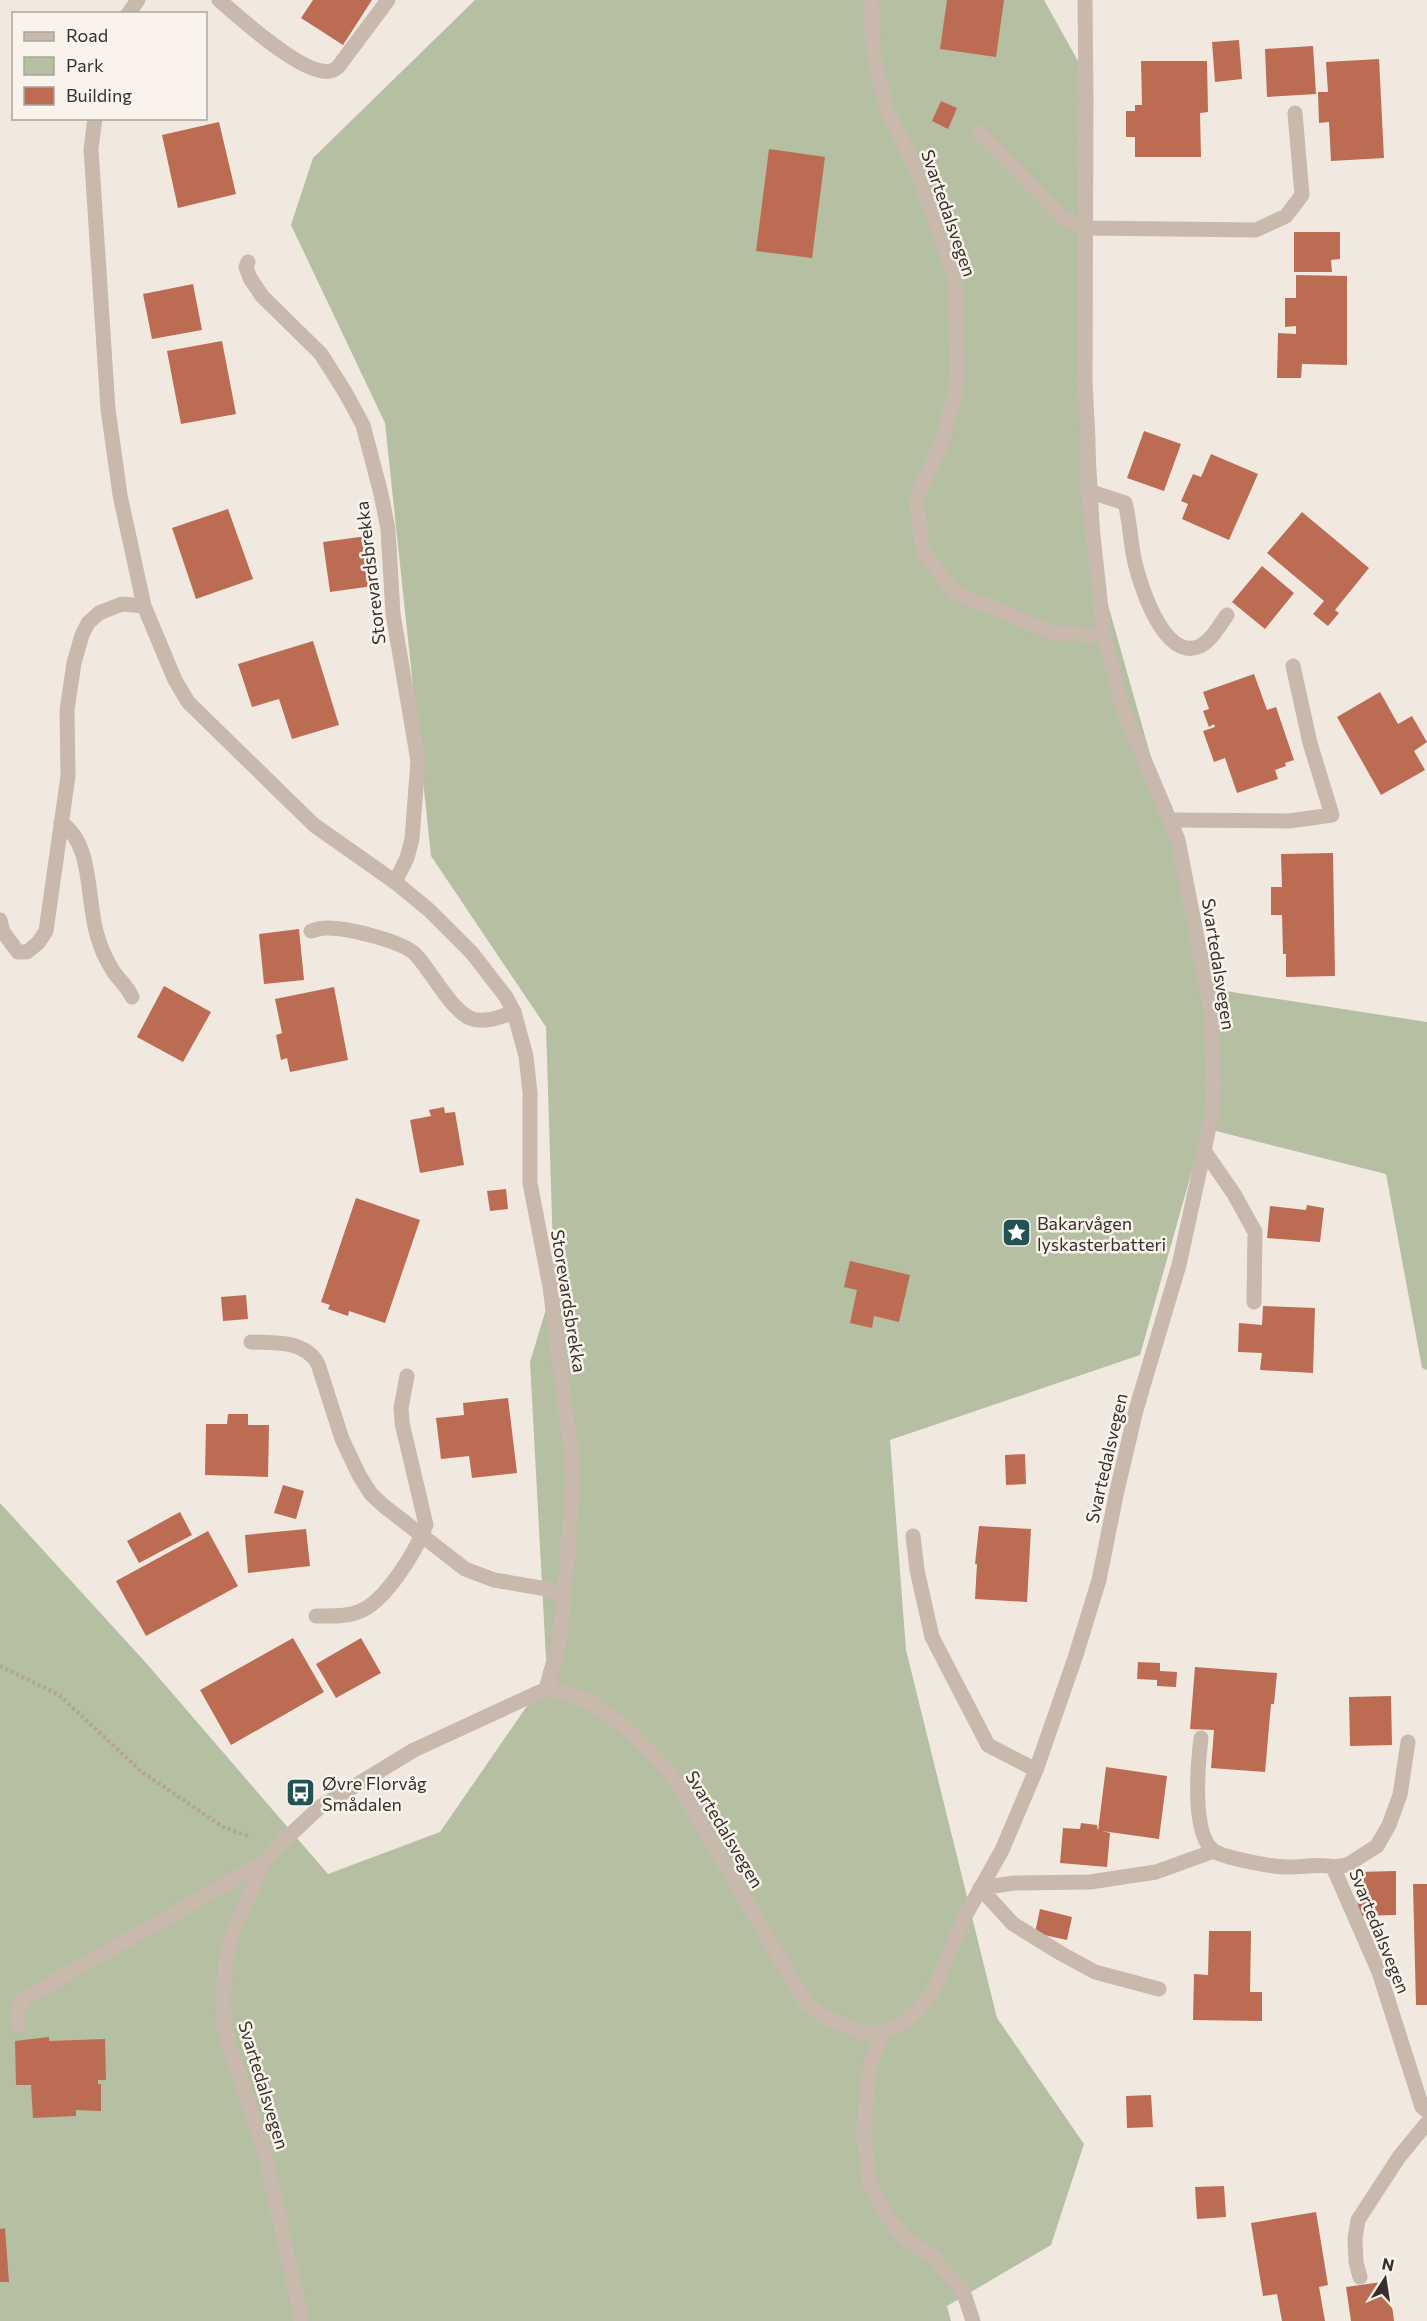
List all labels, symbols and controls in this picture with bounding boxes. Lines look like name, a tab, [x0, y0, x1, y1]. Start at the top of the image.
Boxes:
legend	[12, 12, 207, 120]
text: Road	[66, 24, 108, 46]
text: Park	[66, 54, 104, 76]
text: Building	[66, 84, 132, 106]
street label: Svartedalsvegen	[917, 147, 981, 279]
street label: Storevardsbrekka	[350, 500, 390, 646]
street label: Svartedalsvegen	[1198, 897, 1240, 1031]
place label: Bakarvågen lyskasterbatteri	[1037, 1212, 1166, 1255]
place icon: Bakarvågen lyskasterbatteri	[1000, 1217, 1032, 1249]
street label: Storevardsbrekka	[547, 1228, 591, 1374]
street label: Svartedalsvegen	[1080, 1391, 1132, 1525]
street label: Svartedalsvegen	[681, 1766, 769, 1892]
place label: Øvre Florvåg Smådalen	[322, 1772, 427, 1815]
bus stop icon: Øvre Florvåg Smådalen	[285, 1777, 317, 1809]
street label: Svartedalsvegen	[1345, 1865, 1415, 1997]
street label: Svartedalsvegen	[234, 2018, 294, 2152]
north arrow	[1355, 2249, 1415, 2309]
text: N	[1380, 2253, 1396, 2274]

